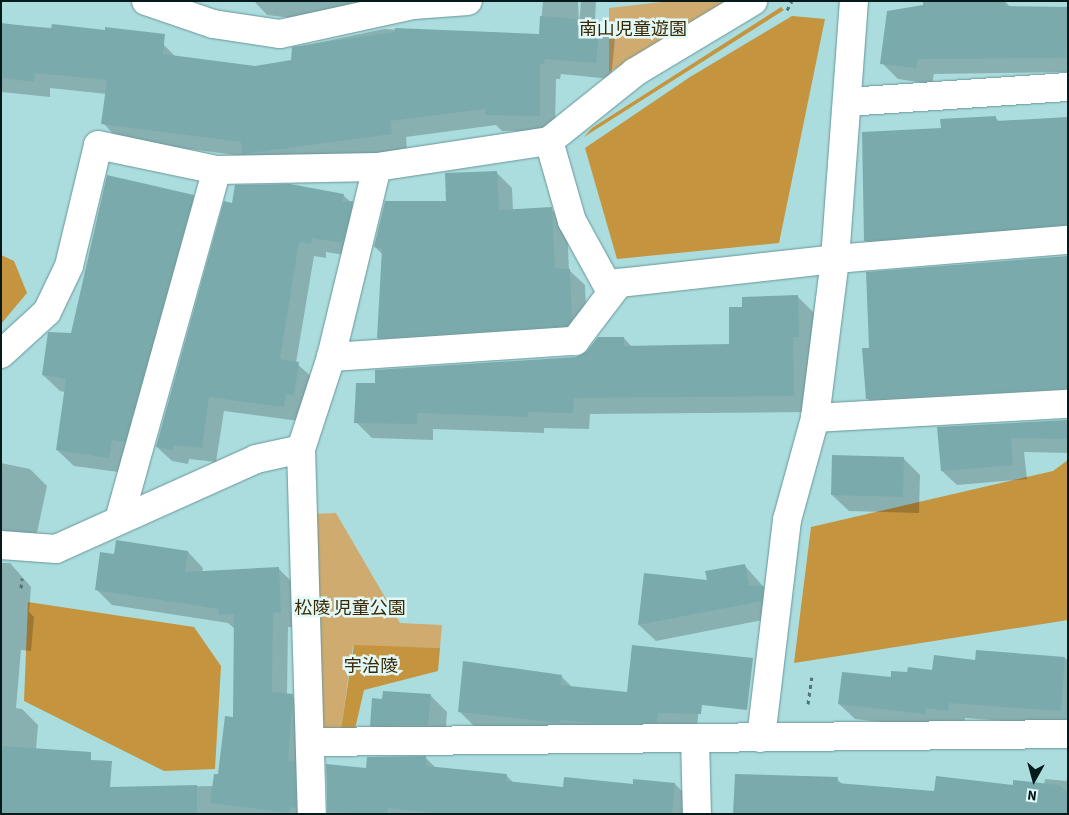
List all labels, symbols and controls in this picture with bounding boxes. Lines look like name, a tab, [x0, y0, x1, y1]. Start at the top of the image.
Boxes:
park label: 南山児童遊園	[579, 19, 687, 41]
park label: 松陵 児童公園	[294, 598, 406, 620]
park label: 宇治陵	[344, 656, 398, 678]
north arrow	[1009, 755, 1059, 805]
text: N	[1026, 784, 1038, 805]

